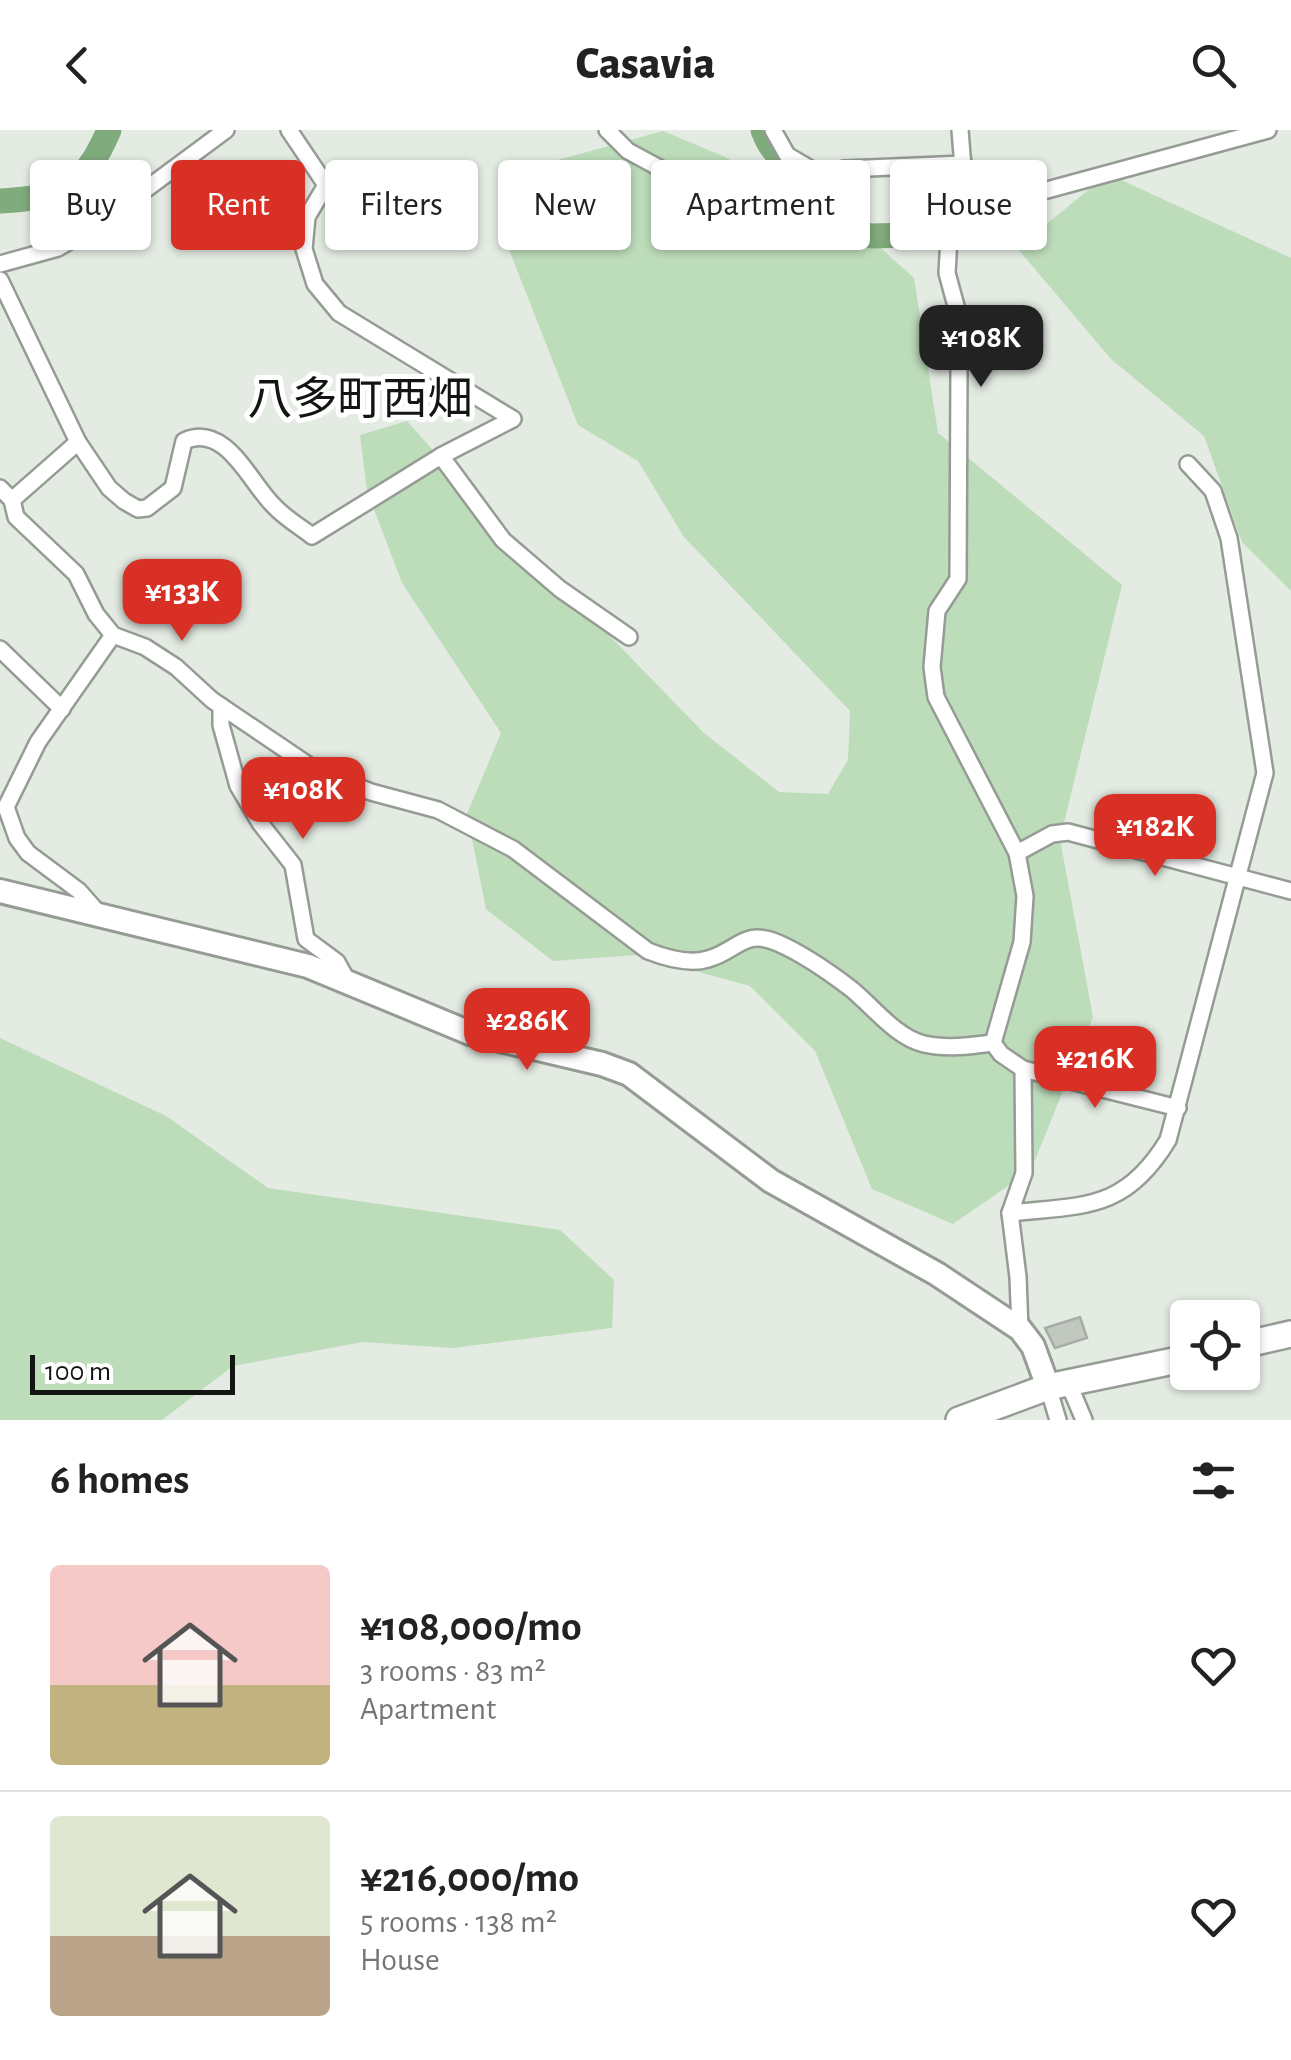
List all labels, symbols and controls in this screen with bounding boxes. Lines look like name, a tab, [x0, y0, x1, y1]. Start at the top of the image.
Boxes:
icon: back	[50, 38, 105, 93]
icon: search	[1186, 38, 1241, 93]
text: Casavia	[576, 42, 715, 87]
chip: Buy	[30, 160, 151, 250]
chip: Rent	[171, 160, 305, 250]
chip: Filters	[325, 160, 478, 250]
chip: New	[498, 160, 631, 250]
chip: Apartment	[651, 160, 870, 250]
chip: House	[890, 160, 1047, 250]
pin: ¥108K	[911, 305, 1051, 390]
text: ¥108K	[941, 321, 1021, 353]
district label: 八多町西畑	[247, 376, 473, 423]
pin: ¥133K	[112, 559, 252, 644]
text: ¥133K	[145, 575, 219, 607]
pin: ¥108K	[233, 757, 373, 842]
text: ¥108K	[263, 773, 343, 805]
pin: ¥182K	[1085, 794, 1225, 879]
text: ¥182K	[1116, 810, 1194, 842]
pin: ¥286K	[457, 988, 597, 1073]
text: ¥286K	[486, 1004, 568, 1036]
pin: ¥216K	[1025, 1026, 1165, 1111]
text: ¥216K	[1056, 1042, 1134, 1074]
map controls	[1170, 1300, 1260, 1390]
button: locate	[1170, 1300, 1260, 1390]
scale bar	[30, 1350, 235, 1394]
text: 100 m	[45, 1358, 111, 1386]
icon: filters	[1186, 1453, 1241, 1508]
text: 6 homes	[50, 1459, 189, 1501]
icon: home	[130, 1605, 250, 1725]
text: ¥108,000/mo	[360, 1606, 582, 1648]
icon: heart	[1186, 1638, 1241, 1693]
text: 3 rooms · 83 m²	[360, 1655, 546, 1687]
text: Apartment	[360, 1693, 496, 1725]
icon: home	[130, 1856, 250, 1976]
text: ¥216,000/mo	[360, 1857, 579, 1899]
icon: heart	[1186, 1889, 1241, 1944]
text: 5 rooms · 138 m²	[360, 1906, 557, 1938]
text: House	[360, 1944, 440, 1976]

